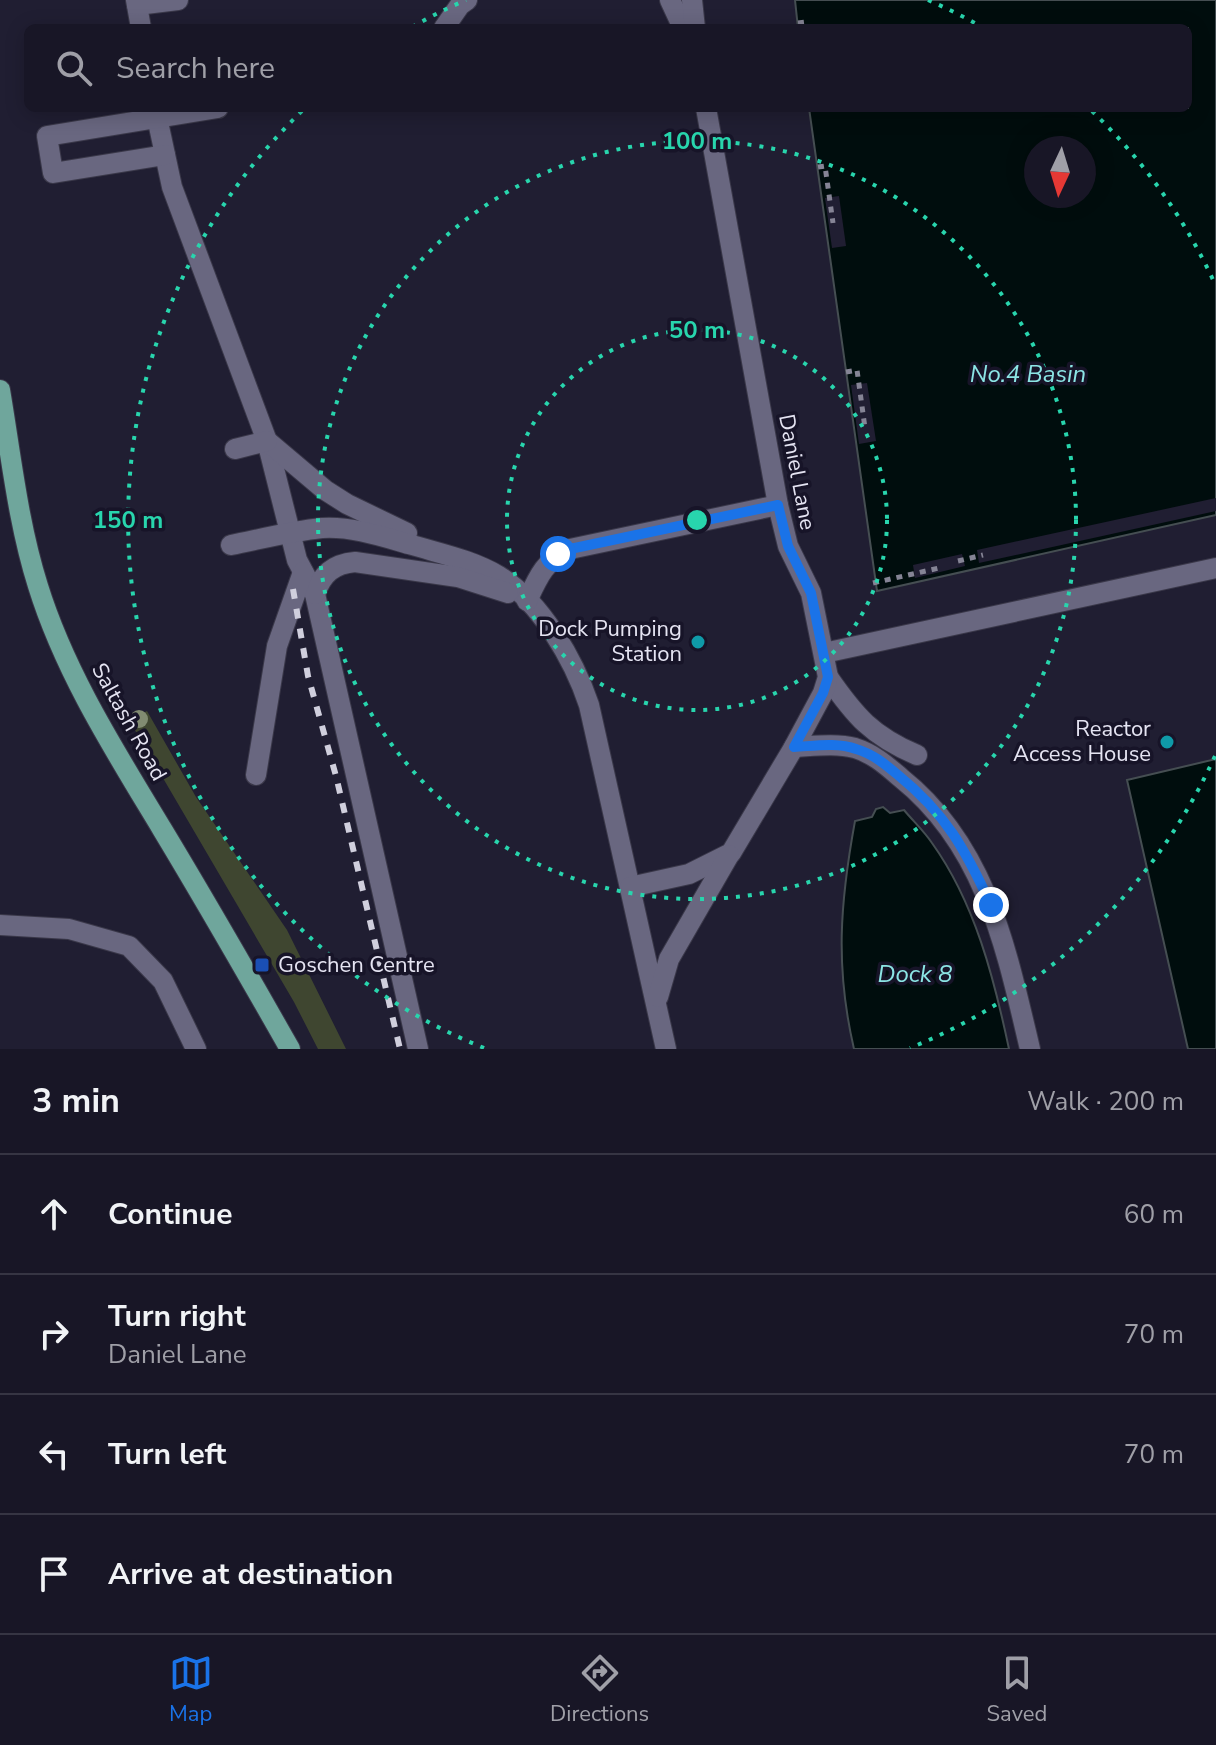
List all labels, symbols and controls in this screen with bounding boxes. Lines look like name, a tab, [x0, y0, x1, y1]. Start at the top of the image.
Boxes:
search box	[24, 24, 1192, 112]
icon: search	[52, 46, 96, 90]
text: Search here	[116, 48, 275, 89]
text: 100 m	[662, 125, 732, 157]
north arrow	[1024, 136, 1096, 208]
text: 50 m	[669, 314, 725, 346]
water label: No.4 Basin	[970, 358, 1086, 390]
street label: Daniel Lane	[771, 412, 823, 532]
text: 150 m	[93, 504, 163, 536]
centre of rings	[683, 506, 711, 534]
route start	[540, 536, 576, 572]
place label: Dock Pumping Station	[538, 614, 682, 669]
marker: Dock Pumping Station	[689, 633, 707, 651]
street label: Saltash Road	[84, 658, 174, 786]
place label: Reactor Access House	[1013, 714, 1151, 769]
marker: Reactor Access House	[1158, 733, 1176, 751]
route end	[973, 887, 1009, 923]
place label: Goschen Centre	[278, 950, 435, 980]
marker: Goschen Centre	[253, 956, 271, 974]
water label: Dock 8	[878, 958, 952, 990]
text: 3 min	[32, 1078, 120, 1124]
text: Walk · 200 m	[1027, 1084, 1184, 1119]
icon: ahead	[32, 1192, 76, 1236]
text: Continue	[108, 1194, 233, 1235]
text: 60 m	[1124, 1197, 1184, 1232]
text: Turn right	[108, 1296, 246, 1337]
icon: right	[32, 1312, 76, 1356]
text: 70 m	[1124, 1317, 1184, 1352]
text: Daniel Lane	[108, 1337, 247, 1372]
icon: left	[32, 1432, 76, 1476]
text: Turn left	[108, 1434, 226, 1475]
text: 70 m	[1124, 1437, 1184, 1472]
icon: arrive	[32, 1552, 76, 1596]
text: Arrive at destination	[108, 1554, 393, 1595]
tab: Map	[169, 1651, 213, 1729]
tab: Directions	[550, 1651, 649, 1729]
tab: Saved	[987, 1651, 1047, 1729]

